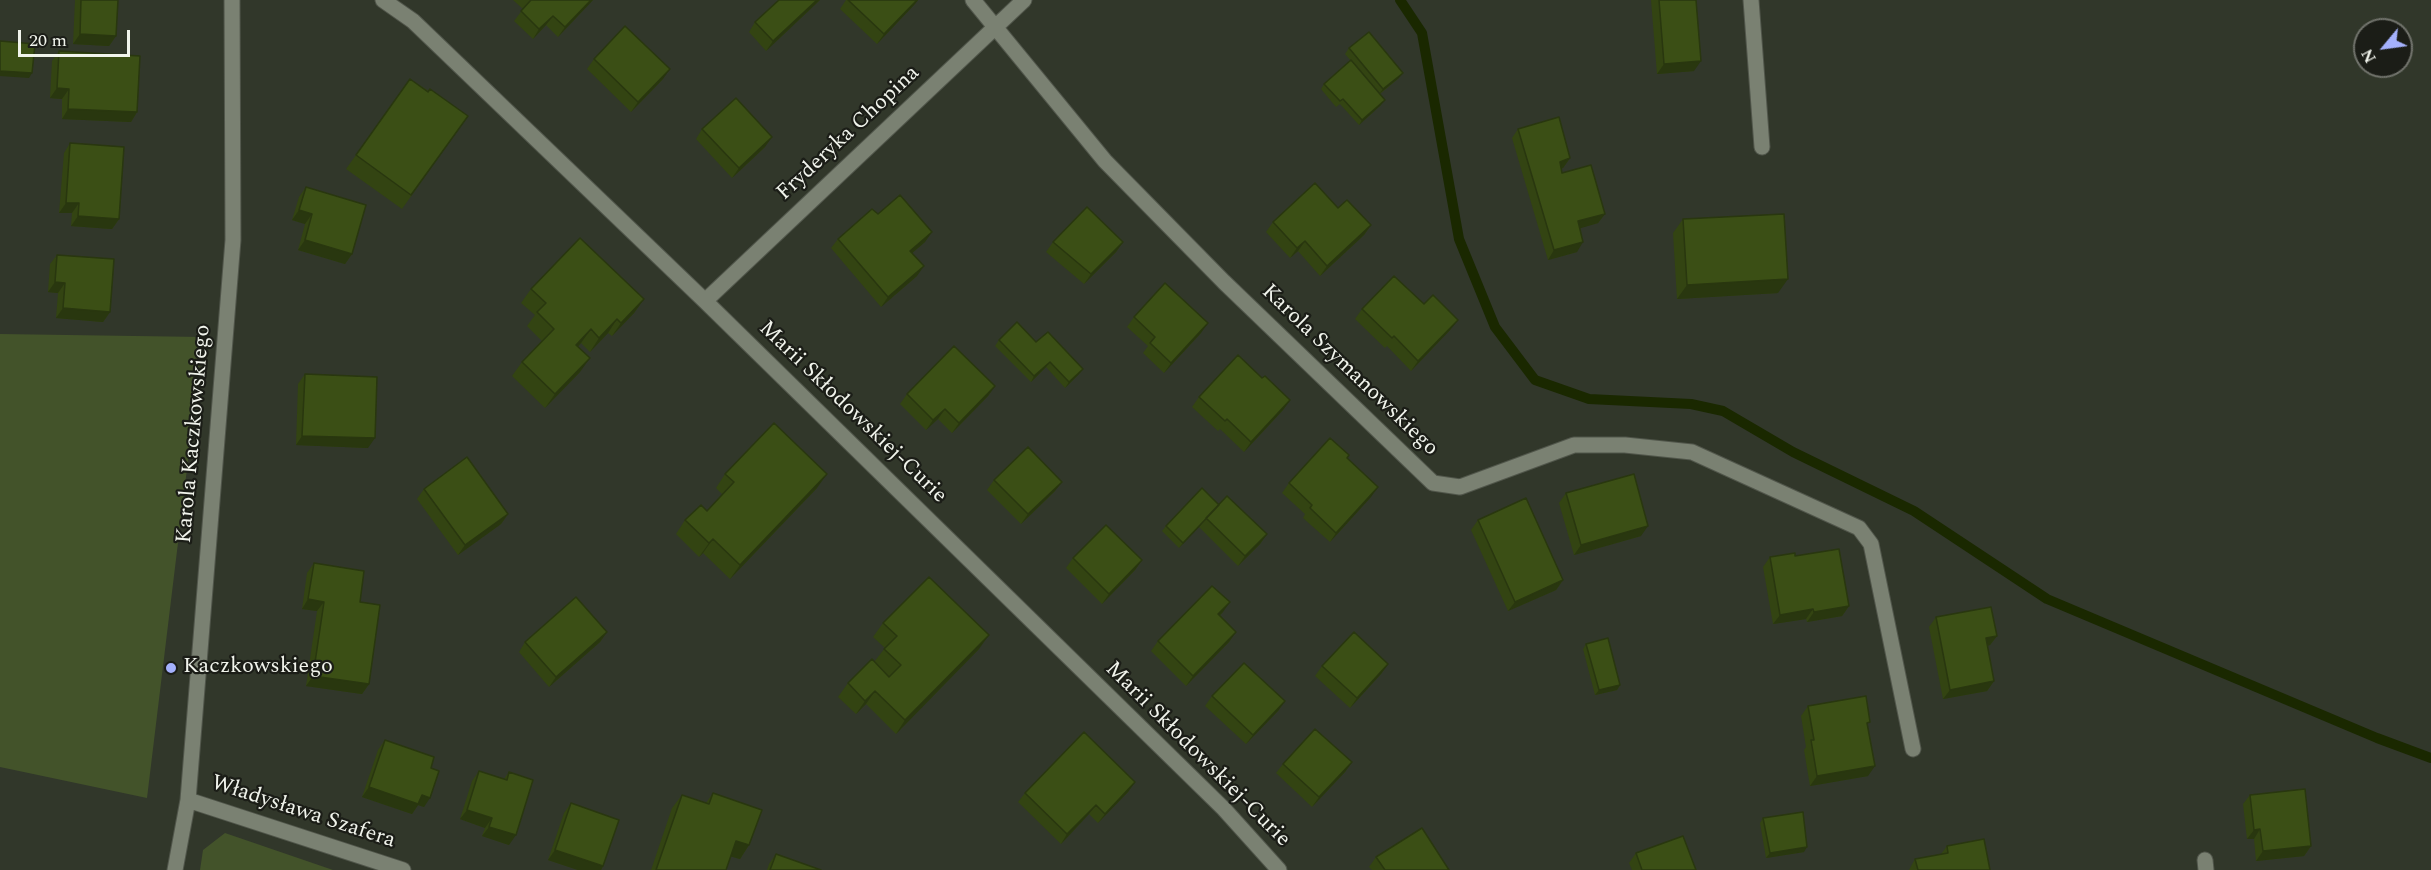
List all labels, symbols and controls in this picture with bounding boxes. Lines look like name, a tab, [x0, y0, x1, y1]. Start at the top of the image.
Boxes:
scale bar	[21, 18, 134, 56]
north arrow	[2353, 18, 2413, 78]
text: 20 m	[29, 27, 67, 54]
text: N	[2355, 44, 2383, 67]
street label: Fryderyka Chopina	[772, 61, 926, 207]
street label: Karola Szymanowskiego	[1255, 280, 1443, 462]
street label: Marii Skłodowskiej-Curie	[752, 316, 952, 510]
street label: Karola Kaczkowskiego	[172, 324, 218, 544]
place label: Kaczkowskiego	[183, 655, 333, 681]
street label: Marii Skłodowskiej-Curie	[1099, 657, 1295, 853]
marker: Kaczkowskiego	[164, 661, 178, 675]
street label: Władysława Szafera	[208, 771, 398, 855]

